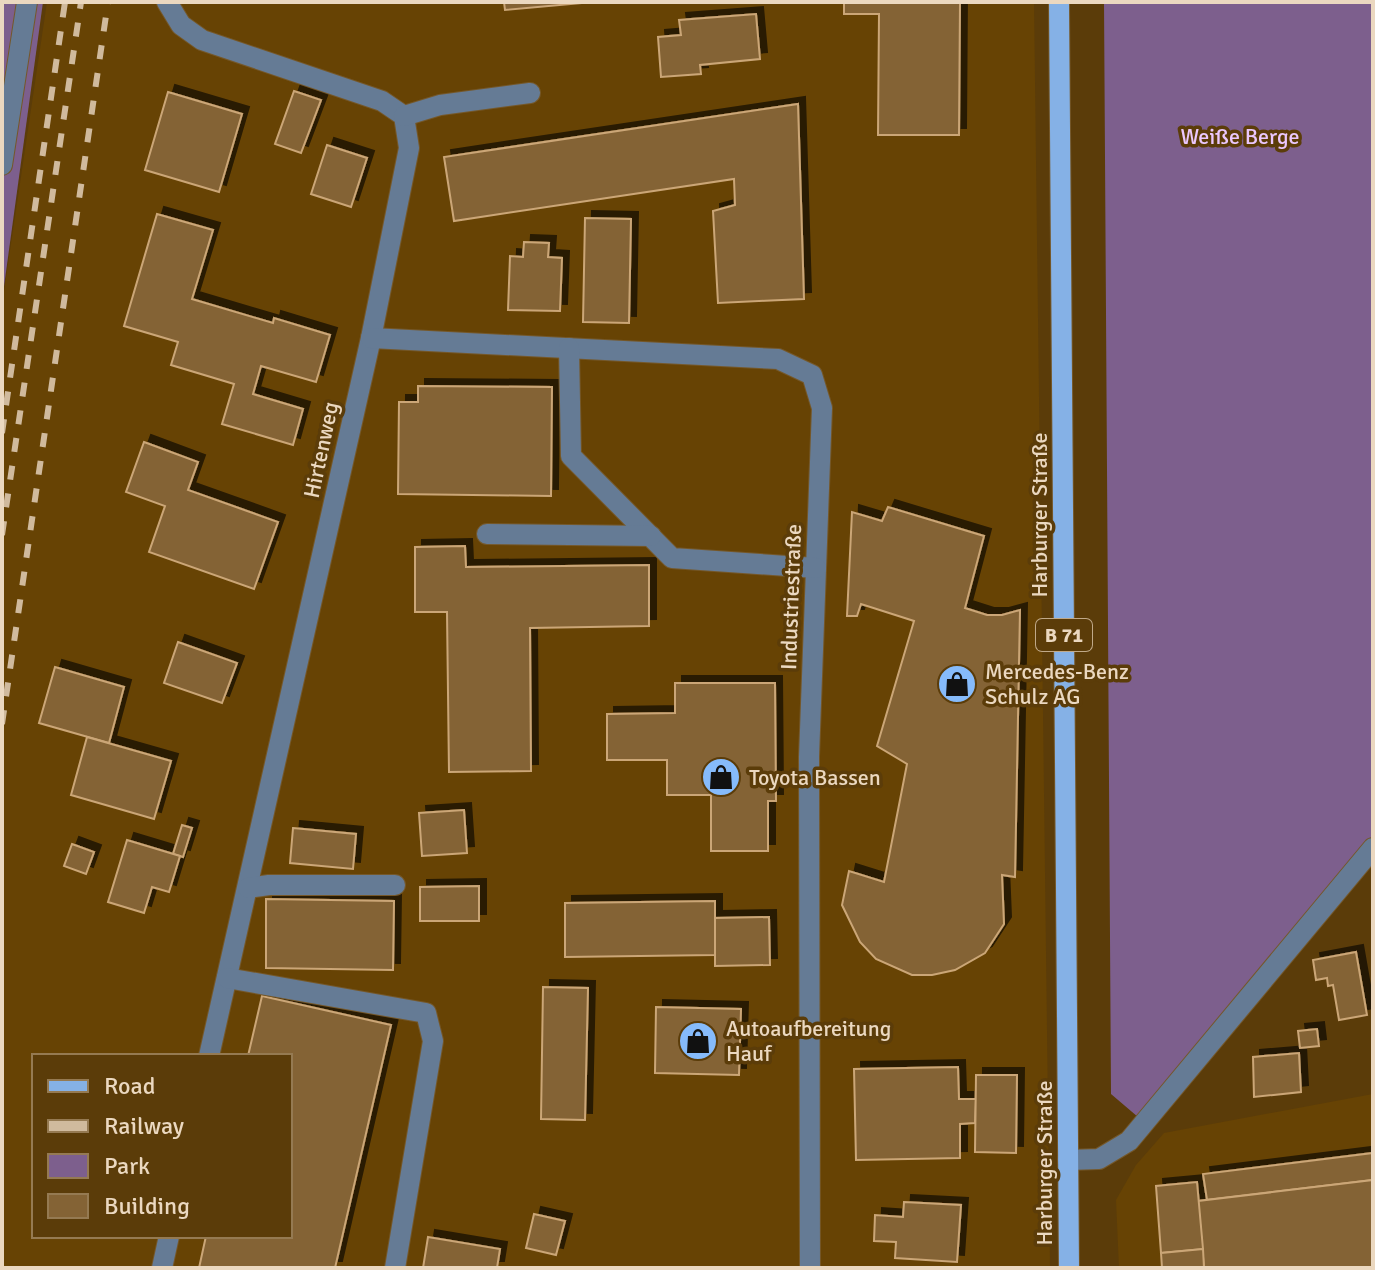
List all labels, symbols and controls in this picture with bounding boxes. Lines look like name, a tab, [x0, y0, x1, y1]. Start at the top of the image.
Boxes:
park label: Weiße Berge	[1180, 123, 1300, 150]
street label: Hirtenweg	[298, 399, 344, 501]
street label: Harburger Straße	[1026, 433, 1053, 598]
street label: Industriestraße	[775, 523, 807, 671]
road number: B 71	[1036, 619, 1092, 651]
place label: Mercedes-Benz Schulz AG	[985, 658, 1129, 710]
shop icon: Mercedes-Benz Schulz AG	[936, 663, 978, 705]
shop icon: Toyota Bassen	[700, 756, 742, 798]
place label: Toyota Bassen	[749, 764, 881, 791]
place label: Autoaufbereitung Hauf	[726, 1015, 891, 1067]
shop icon: Autoaufbereitung Hauf	[677, 1020, 719, 1062]
legend	[32, 1054, 292, 1238]
text: Road	[104, 1071, 155, 1101]
street label: Harburger Straße	[1031, 1081, 1058, 1246]
text: Railway	[104, 1111, 184, 1141]
text: Park	[104, 1151, 150, 1181]
text: Building	[104, 1191, 190, 1221]

